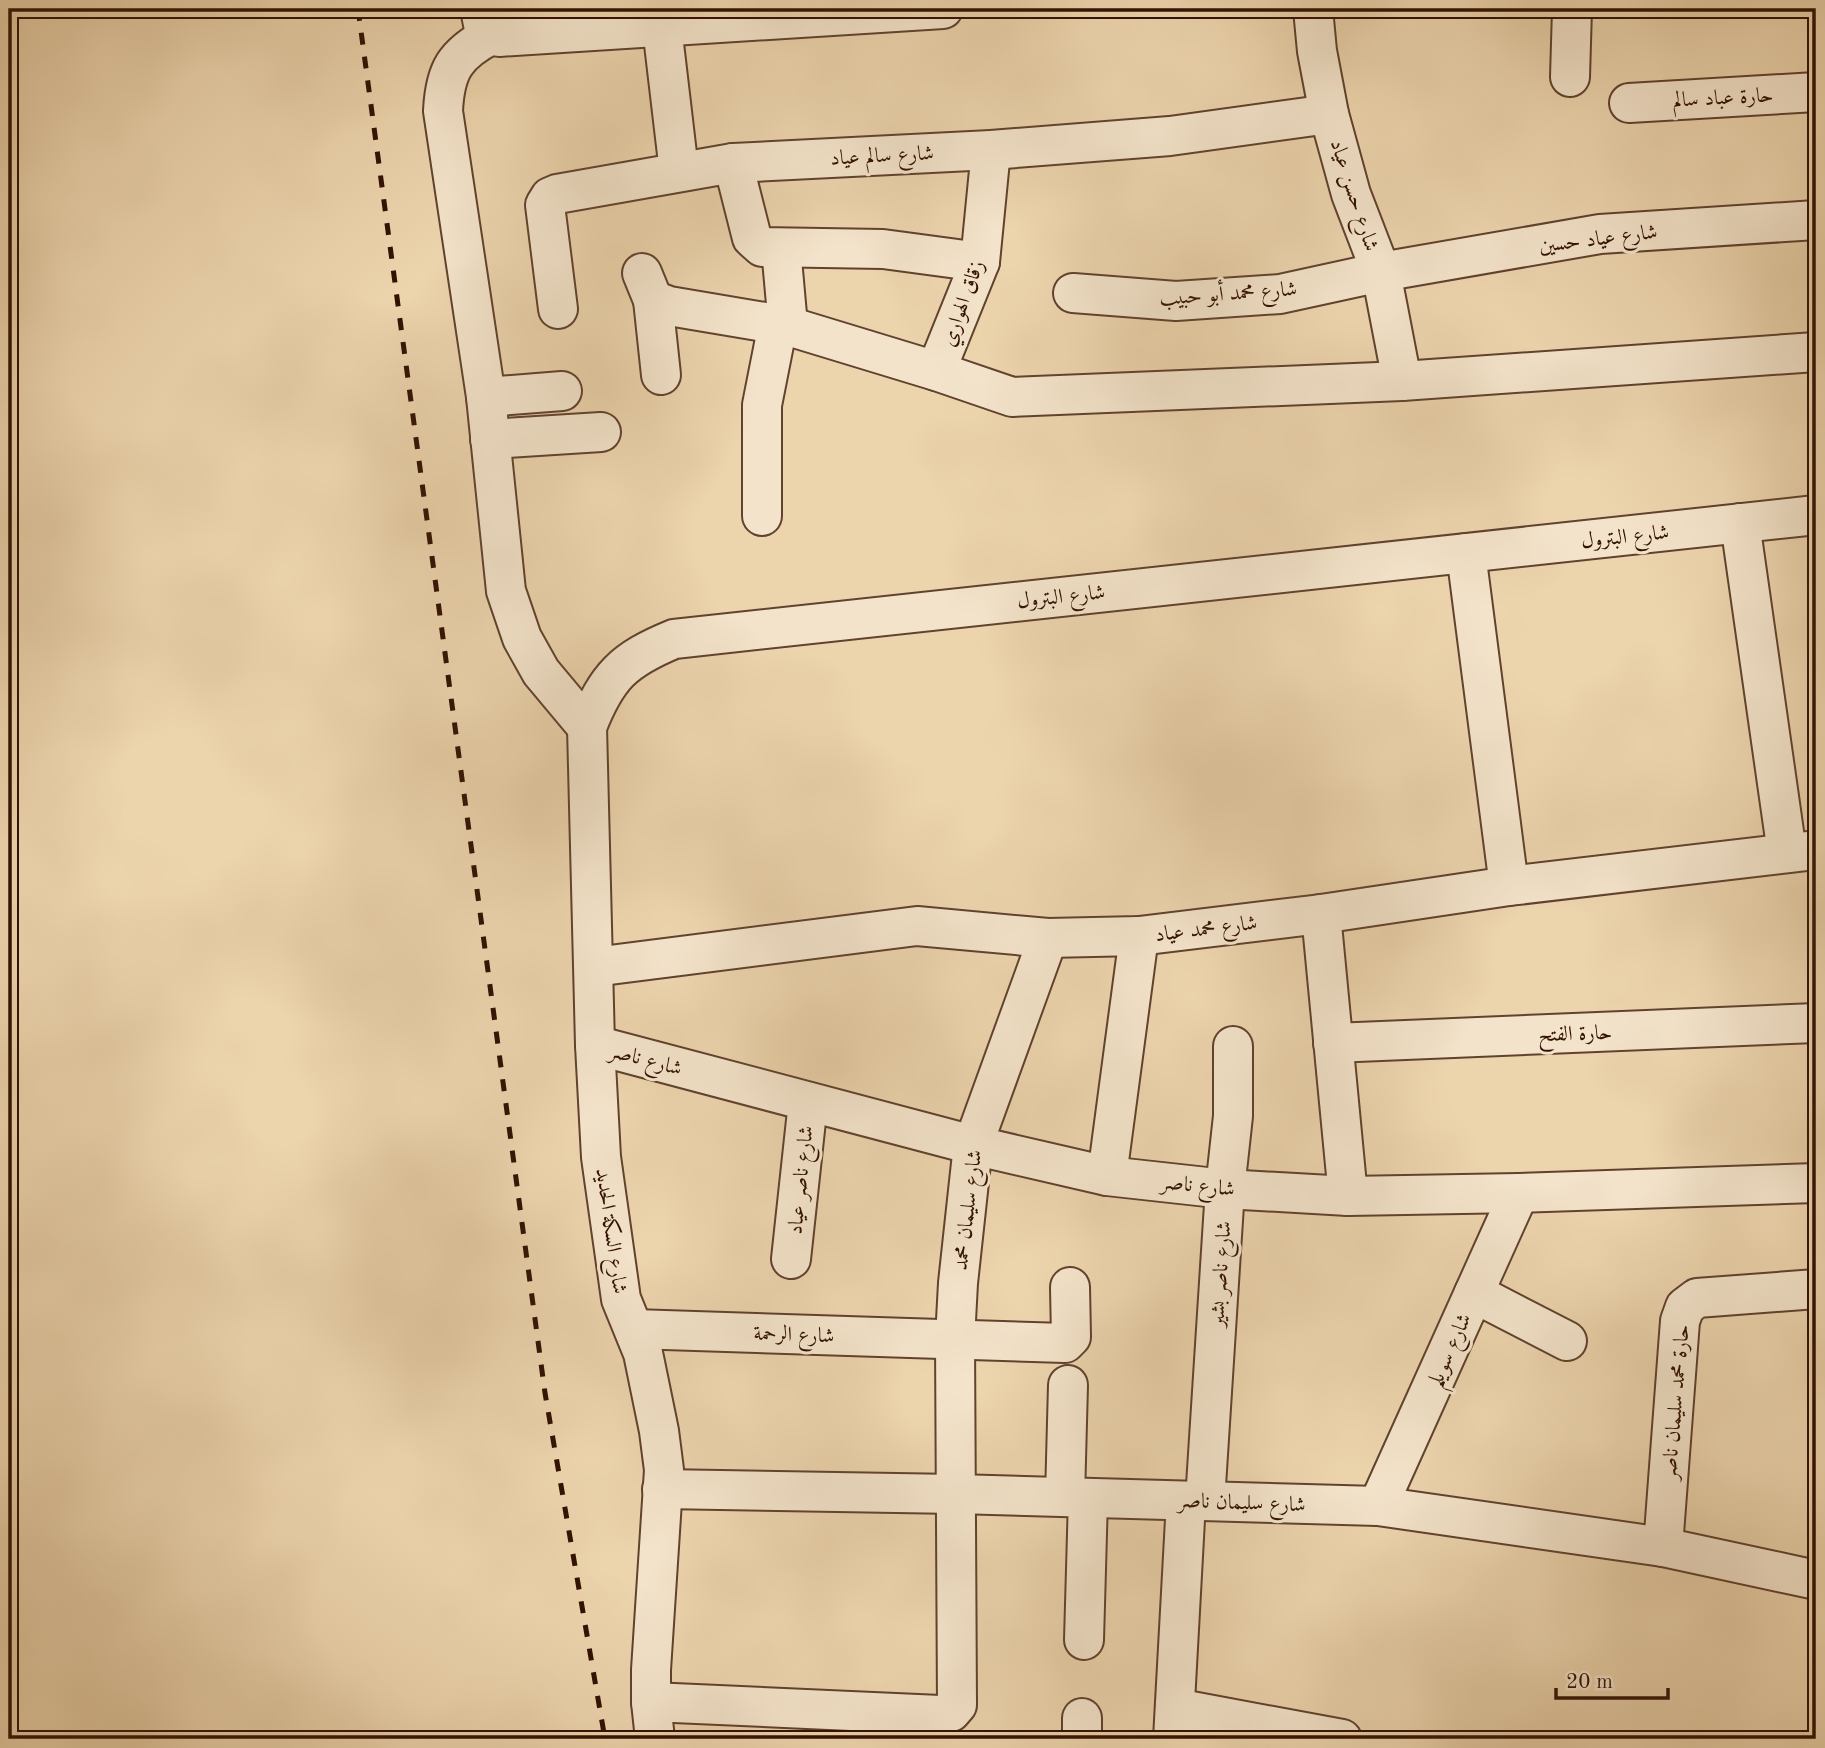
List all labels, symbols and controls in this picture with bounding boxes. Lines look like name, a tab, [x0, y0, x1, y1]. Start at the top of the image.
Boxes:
street label: حارة عباد سالم	[1672, 84, 1774, 118]
street label: شارع حسن عياد	[1320, 137, 1382, 256]
street label: شارع سالم عياد	[830, 142, 935, 176]
street label: شارع عياد حسين	[1538, 222, 1659, 263]
street label: زقاق الهواري	[938, 258, 992, 351]
street label: شارع محمد أبو حبيب	[1158, 273, 1298, 316]
street label: شارع البترول	[1580, 522, 1671, 559]
street label: شارع البترول	[1016, 582, 1107, 619]
street label: شارع محمد عياد	[1154, 913, 1259, 952]
street label: حارة الفتح	[1538, 1023, 1613, 1053]
street label: شارع ناصر	[604, 1040, 684, 1086]
street label: شارع ناصر عياد	[785, 1125, 824, 1236]
street label: شارع سليمان محمد	[951, 1149, 992, 1272]
street label: شارع السكة الحديد	[585, 1167, 632, 1296]
street label: شارع ناصر	[1157, 1172, 1236, 1207]
street label: شارع ناصر بشير	[1207, 1220, 1242, 1330]
street label: شارع سويلم	[1424, 1310, 1484, 1394]
street label: شارع الرحمة	[753, 1323, 835, 1353]
street label: حارة محمد سليمان ناصر	[1659, 1324, 1696, 1483]
street label: شارع سليمان ناصر	[1176, 1491, 1306, 1522]
scale bar	[1556, 1657, 1668, 1701]
text: 20 m	[1566, 1672, 1613, 1693]

